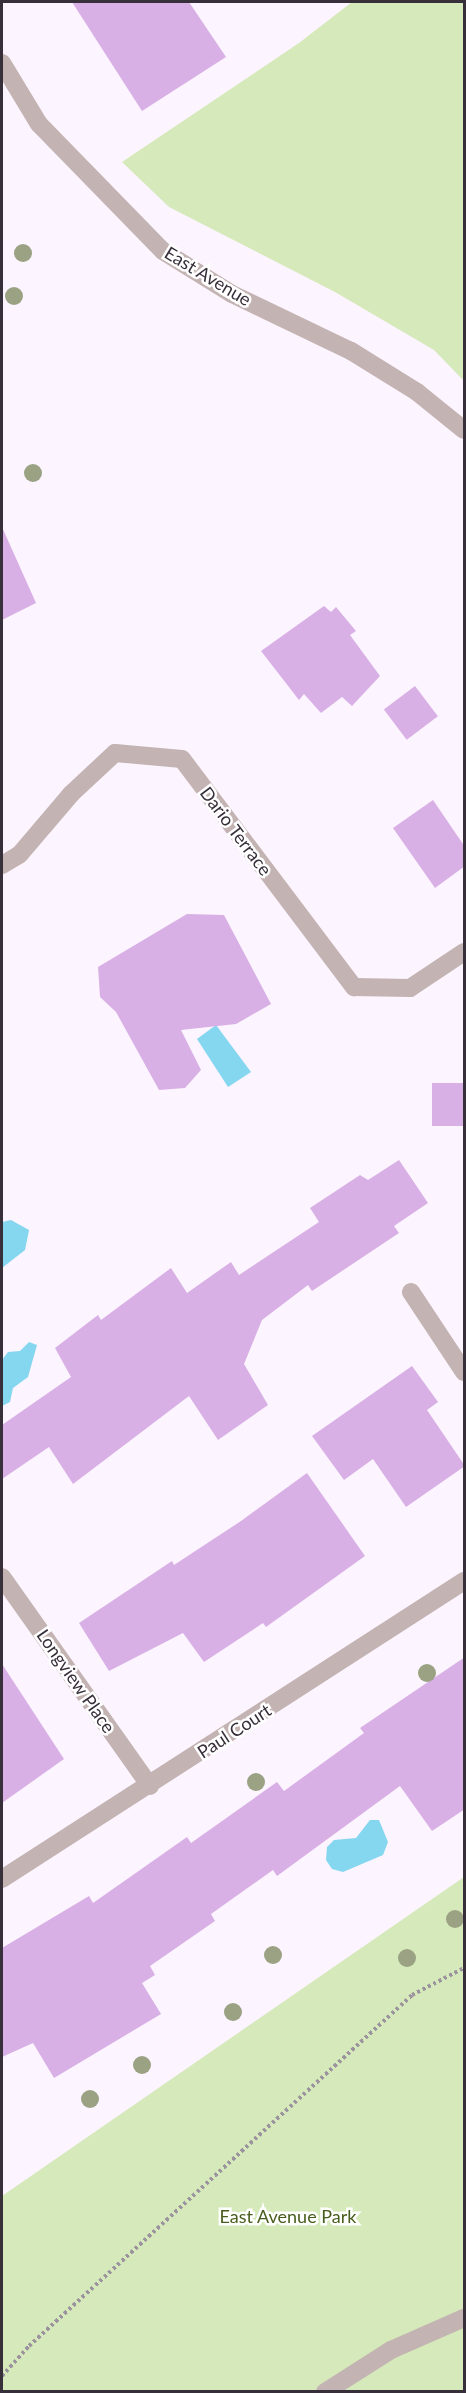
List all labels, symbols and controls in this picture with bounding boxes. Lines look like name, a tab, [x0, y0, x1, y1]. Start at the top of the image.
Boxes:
street label: East Avenue	[161, 242, 255, 310]
street label: Dario Terrace	[196, 782, 276, 880]
street label: Longview Place	[32, 1625, 120, 1737]
street label: Paul Court	[193, 1699, 275, 1763]
park label: East Avenue Park	[219, 2205, 357, 2227]

